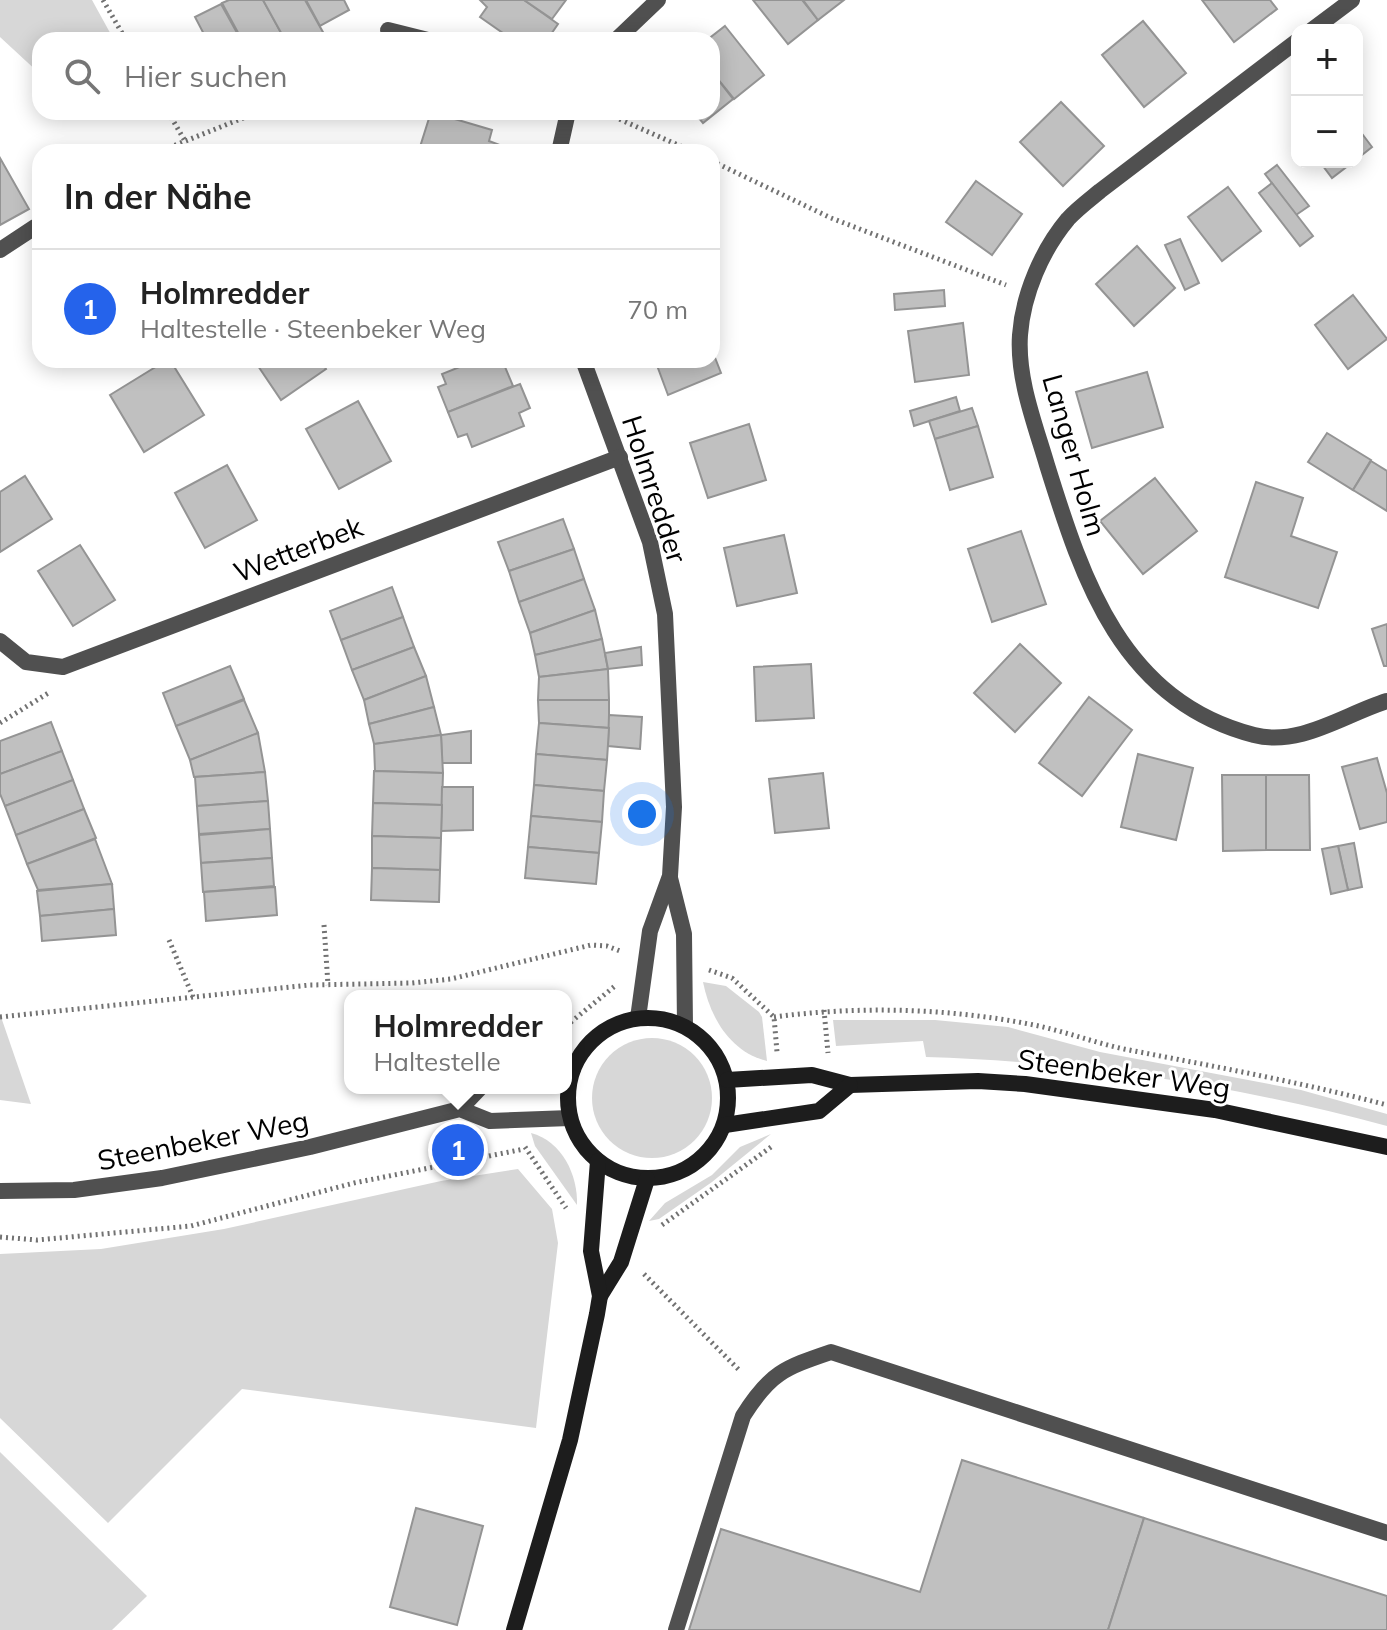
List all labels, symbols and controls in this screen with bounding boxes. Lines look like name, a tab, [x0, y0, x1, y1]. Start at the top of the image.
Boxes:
map controls	[1291, 24, 1363, 168]
button: +	[1291, 24, 1363, 96]
search box	[32, 32, 720, 120]
icon: search	[60, 54, 104, 98]
text: Hier suchen	[124, 57, 288, 95]
button: −	[1291, 96, 1363, 168]
text: In der Nähe	[64, 175, 252, 218]
text: Holmredder	[140, 274, 309, 312]
text: 1	[82, 293, 98, 326]
text: 70 m	[627, 293, 688, 326]
text: Haltestelle · Steenbeker Weg	[140, 312, 486, 345]
street label: Langer Holm	[1035, 370, 1115, 540]
street label: Holmredder	[615, 411, 696, 568]
street label: Wetterbek	[228, 508, 368, 590]
your location	[622, 794, 662, 834]
popup	[344, 990, 572, 1094]
text: Holmredder	[373, 1007, 543, 1045]
street label: Steenbeker Weg	[1015, 1041, 1233, 1105]
text: Haltestelle	[373, 1045, 501, 1078]
street label: Steenbeker Weg	[94, 1102, 312, 1178]
pin: 1	[432, 1120, 484, 1180]

